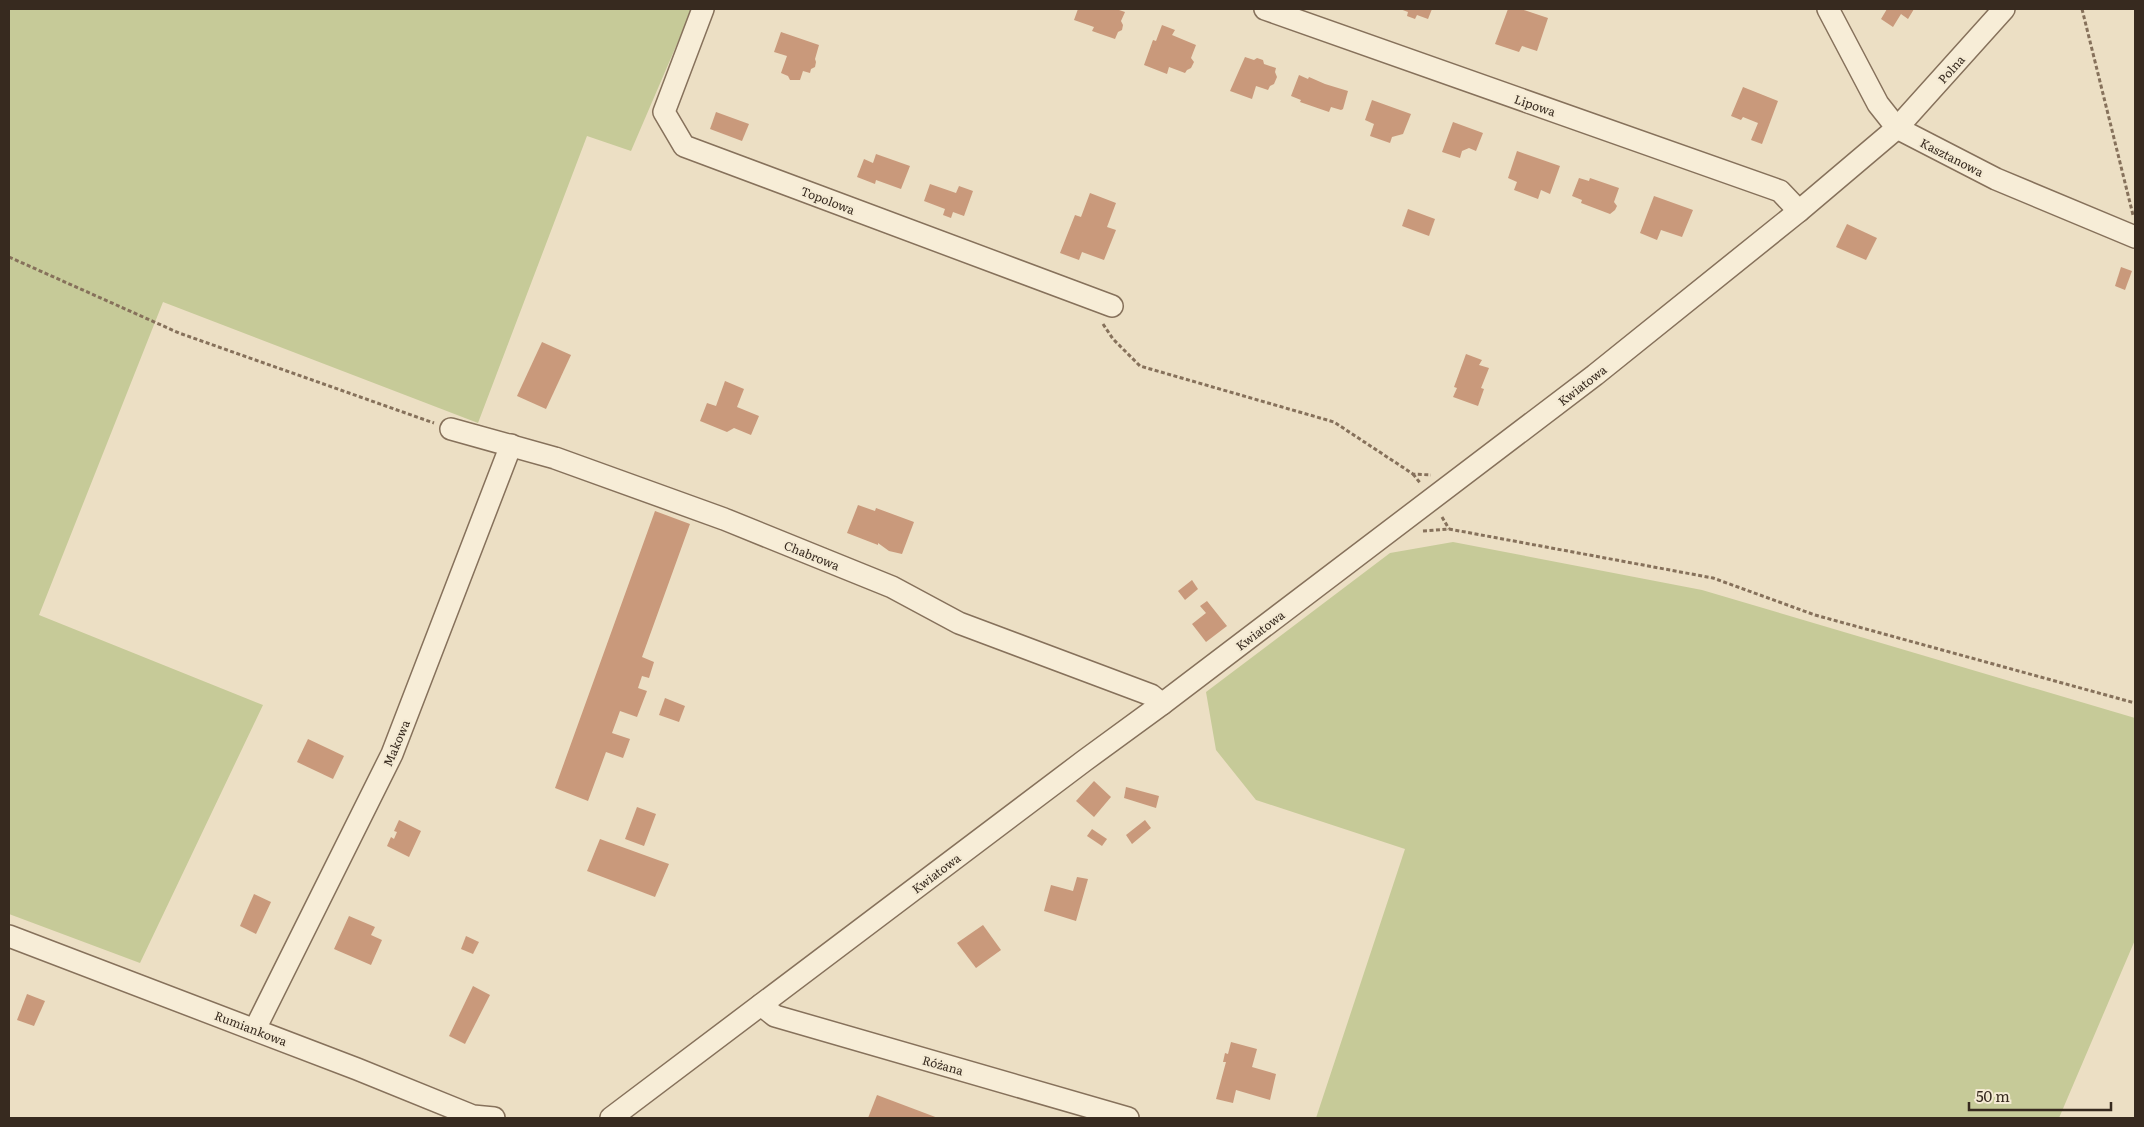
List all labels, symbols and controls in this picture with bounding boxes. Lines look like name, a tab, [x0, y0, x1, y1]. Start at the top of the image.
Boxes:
street label: Polna	[1933, 51, 1969, 87]
street label: Lipowa	[1512, 90, 1559, 121]
street label: Kasztanowa	[1917, 133, 1987, 181]
street label: Topolowa	[798, 181, 858, 219]
street label: Kwiatowa	[1554, 360, 1610, 410]
street label: Chabrowa	[781, 536, 843, 575]
street label: Kwiatowa	[1232, 605, 1289, 654]
street label: Makowa	[378, 716, 414, 769]
street label: Kwiatowa	[908, 848, 965, 897]
street label: Rumiankowa	[212, 1006, 290, 1050]
street label: Różana	[920, 1051, 966, 1080]
scale bar	[1969, 1080, 2112, 1112]
text: 50 m	[1976, 1084, 2010, 1107]

